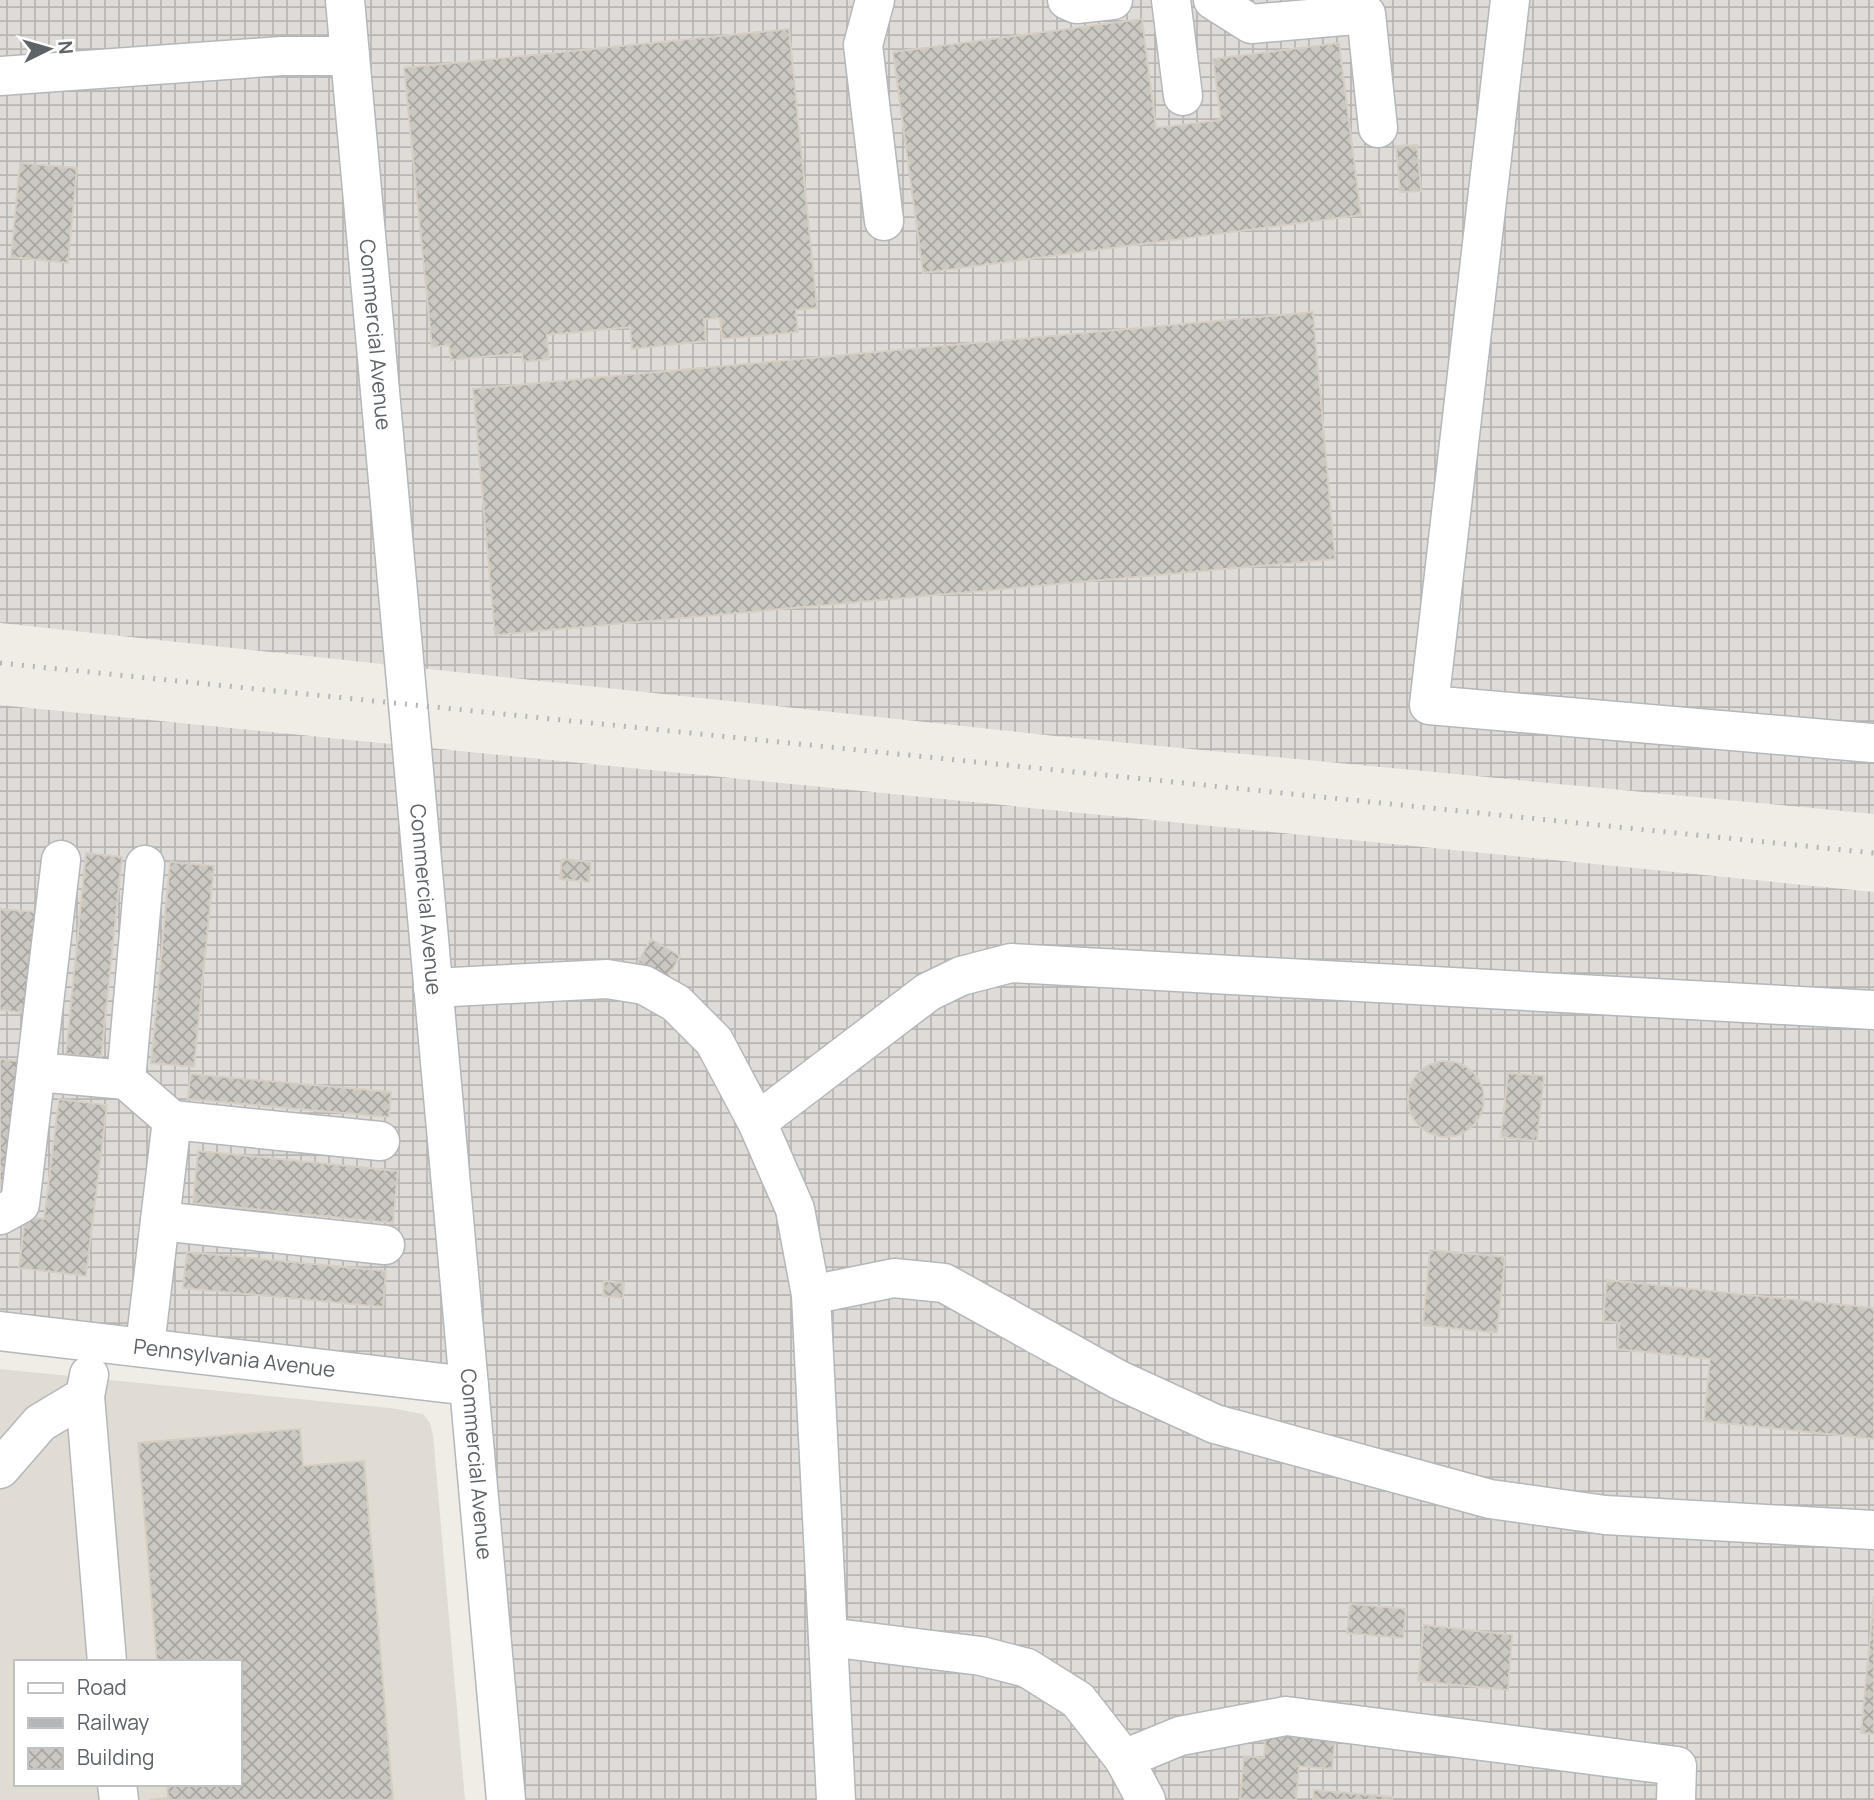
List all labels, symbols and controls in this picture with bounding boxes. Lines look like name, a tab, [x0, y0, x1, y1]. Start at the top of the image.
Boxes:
north arrow	[14, 14, 84, 84]
text: N	[52, 40, 79, 55]
street label: Commercial Avenue	[353, 238, 398, 431]
street label: Commercial Avenue	[404, 803, 449, 996]
street label: Pennsylvania Avenue	[132, 1332, 337, 1383]
street label: Commercial Avenue	[454, 1367, 499, 1561]
legend	[14, 1660, 242, 1786]
text: Road	[77, 1673, 127, 1701]
text: Railway	[77, 1708, 149, 1736]
text: Building	[77, 1743, 154, 1771]

